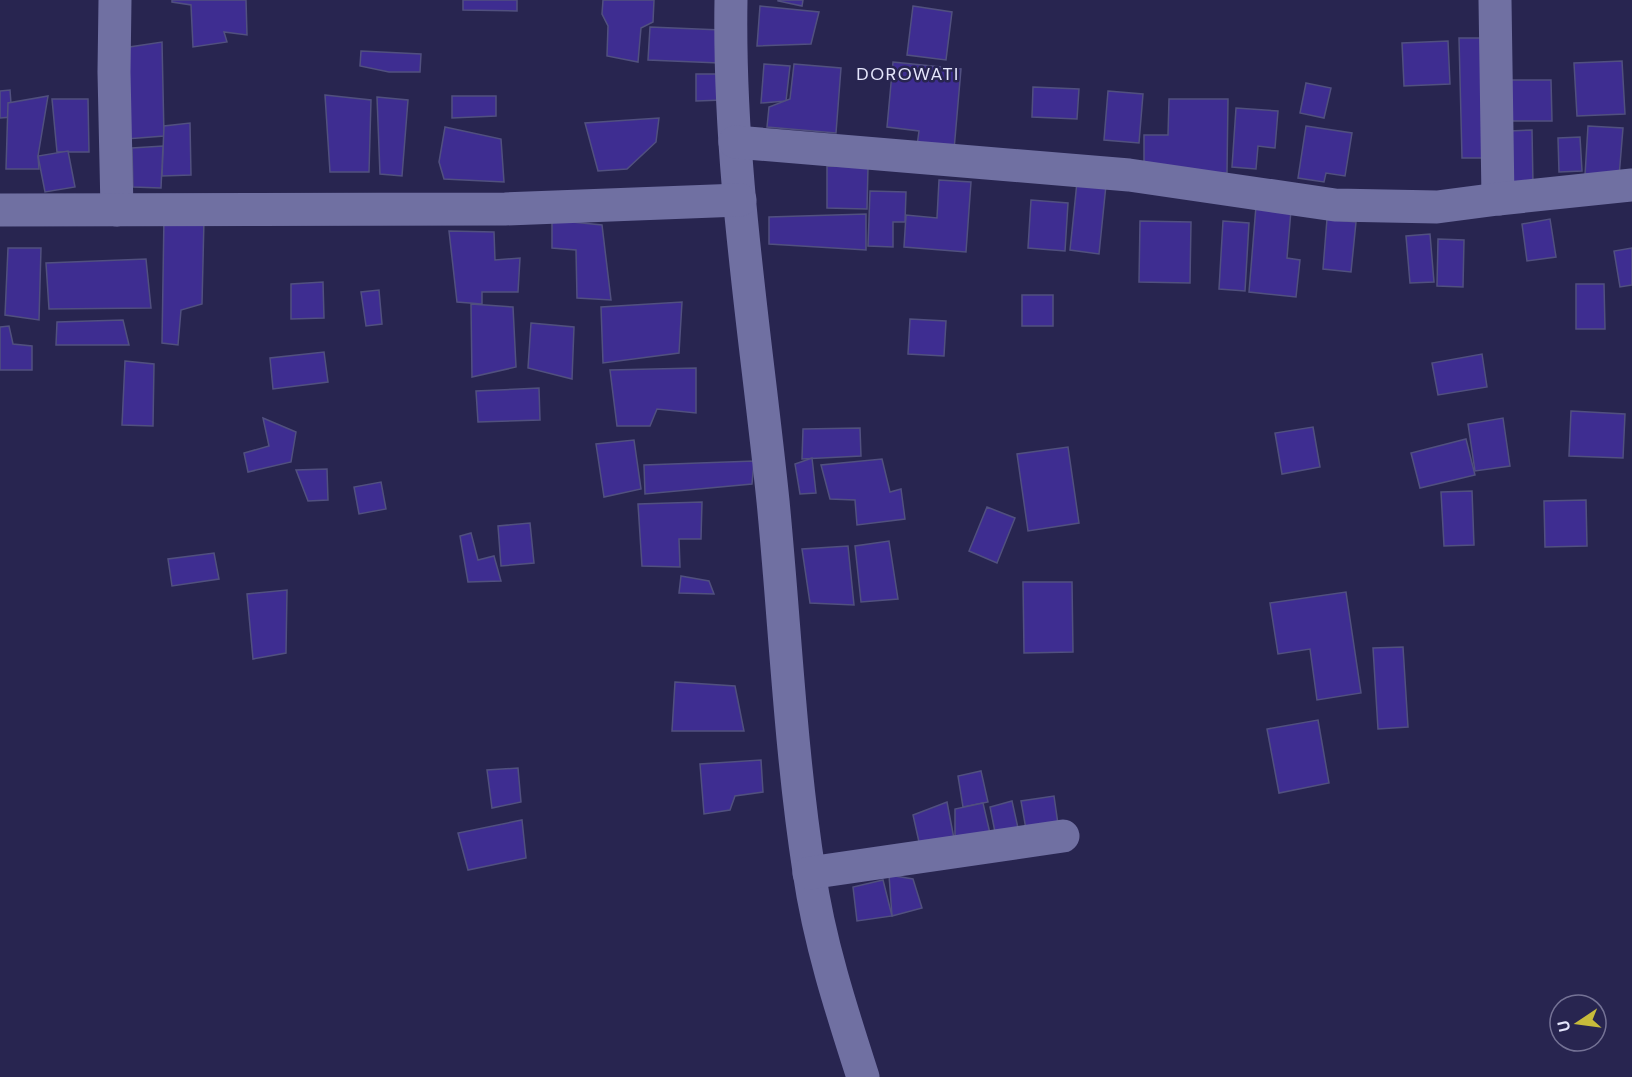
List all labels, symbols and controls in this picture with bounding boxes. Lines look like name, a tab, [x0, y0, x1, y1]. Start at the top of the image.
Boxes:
district label: DOROWATI	[856, 62, 960, 86]
north arrow	[1548, 993, 1608, 1053]
text: U	[1552, 1019, 1575, 1034]

